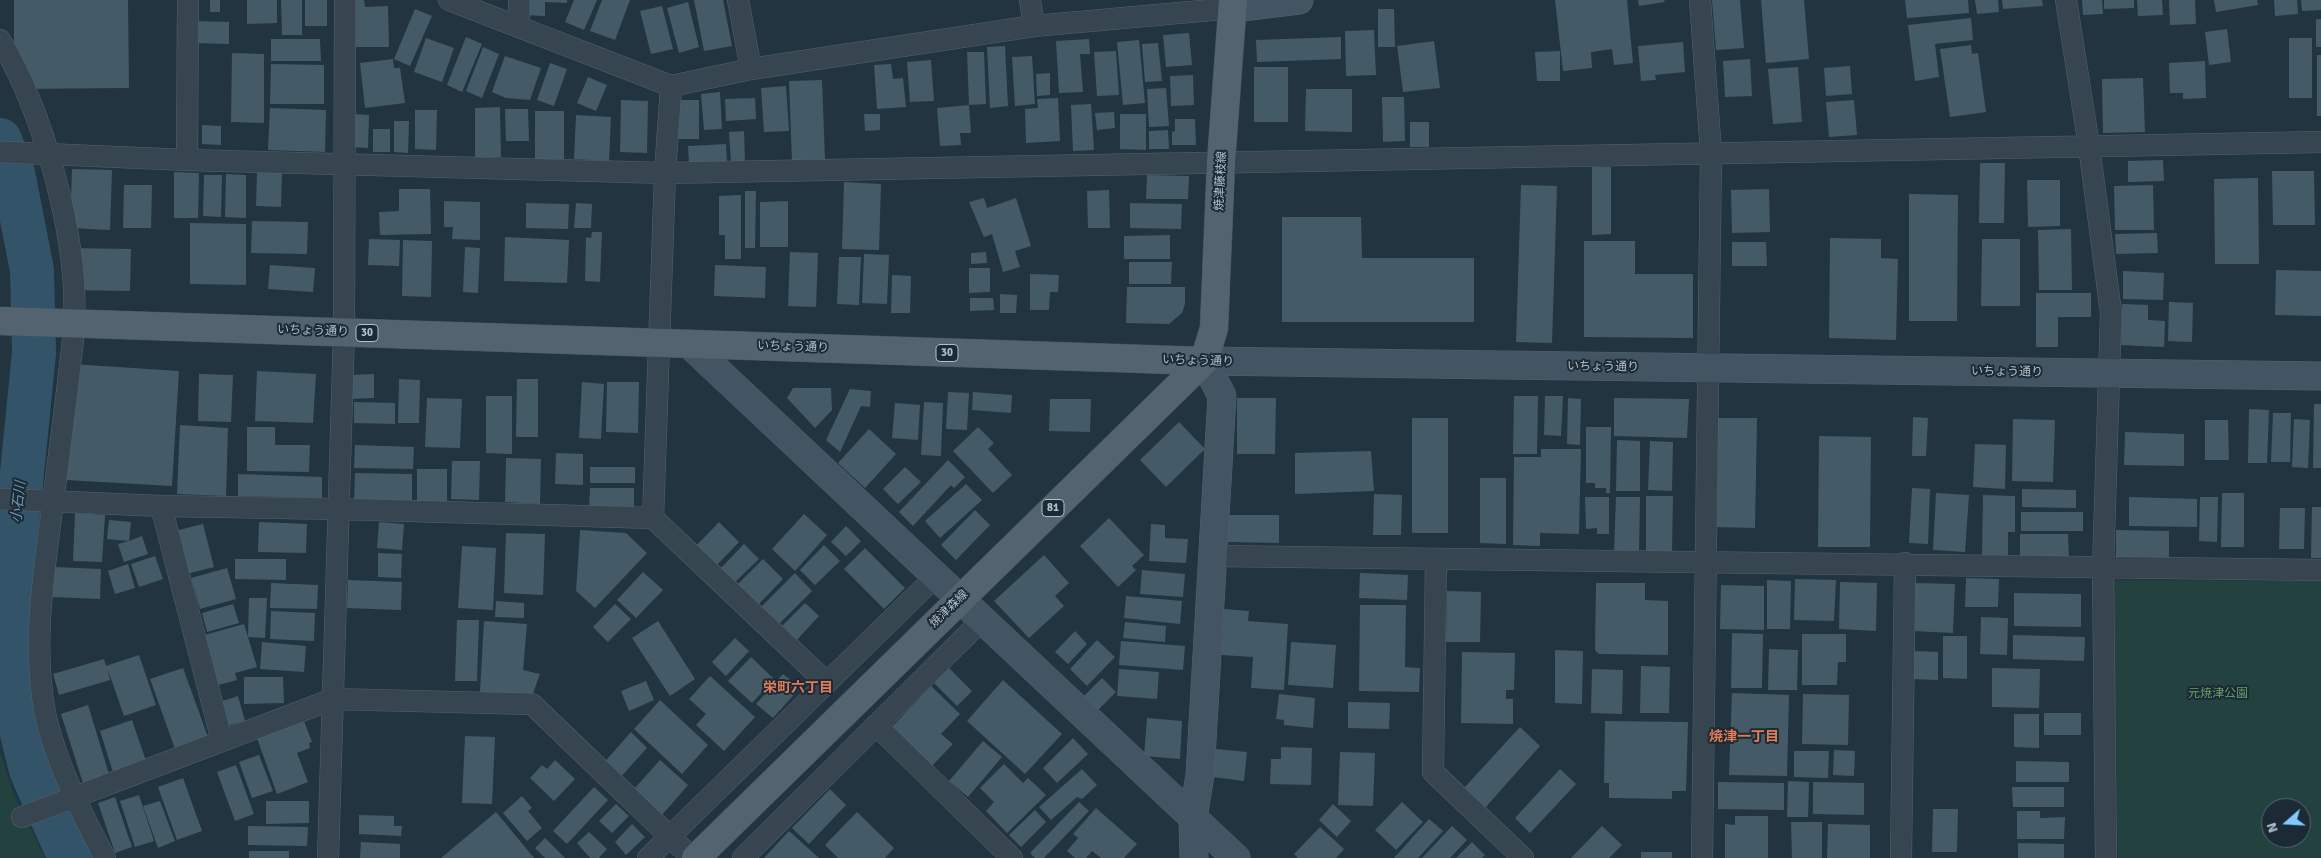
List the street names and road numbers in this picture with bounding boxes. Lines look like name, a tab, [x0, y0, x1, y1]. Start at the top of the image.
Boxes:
street label: 焼津藤枝線	[1212, 151, 1230, 211]
street label: いちょう通り	[277, 323, 349, 339]
road number: 30	[356, 324, 378, 342]
street label: いちょう通り	[757, 339, 829, 355]
road number: 30	[936, 344, 958, 362]
street label: いちょう通り	[1162, 353, 1234, 369]
street label: いちょう通り	[1567, 359, 1639, 375]
street label: いちょう通り	[1971, 364, 2043, 380]
road number: 81	[1042, 499, 1064, 516]
street label: 焼津森線	[927, 587, 971, 631]

